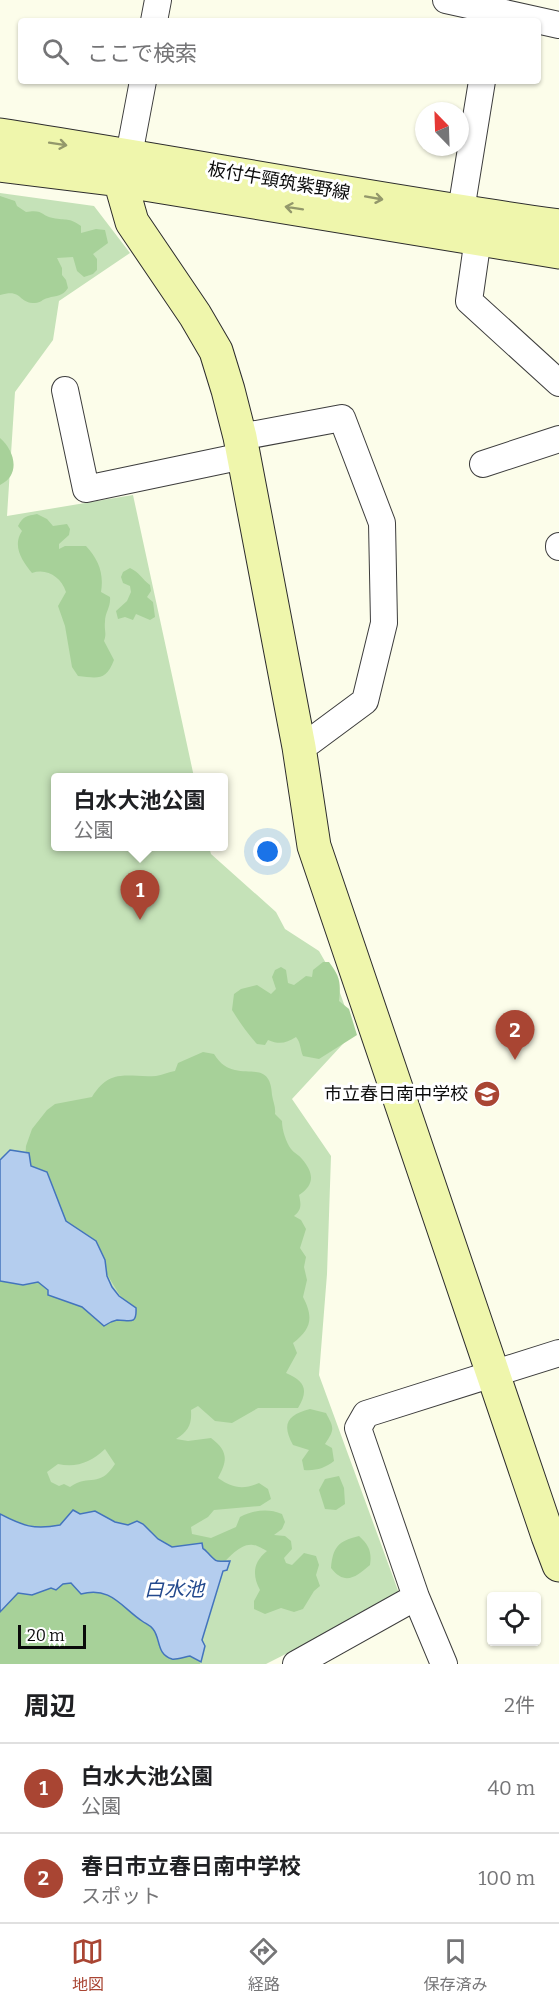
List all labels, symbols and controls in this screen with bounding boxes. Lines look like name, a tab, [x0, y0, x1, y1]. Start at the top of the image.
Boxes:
search box	[18, 18, 541, 84]
icon: search	[39, 35, 72, 68]
text: ここで検索	[87, 40, 197, 67]
north arrow	[415, 102, 469, 156]
one-way arrow	[47, 139, 67, 150]
street label: 板付牛頸筑紫野線	[206, 158, 352, 204]
one-way arrow	[364, 192, 384, 203]
one-way arrow	[285, 203, 304, 214]
popup	[51, 773, 228, 851]
text: 白水大池公園	[73, 787, 206, 814]
text: 公園	[73, 818, 113, 842]
your location	[253, 837, 282, 866]
pin: 1	[120, 870, 160, 920]
pin: 2	[496, 1010, 534, 1060]
school or university icon: 市立春日南中学校	[472, 1079, 502, 1109]
place label: 市立春日南中学校	[324, 1083, 468, 1105]
water label: 白水池	[144, 1577, 206, 1601]
map controls	[487, 1592, 541, 1646]
button: locate	[487, 1592, 541, 1646]
scale bar	[18, 1622, 86, 1650]
text: 20 m	[27, 1626, 64, 1645]
text: 周辺	[24, 1691, 76, 1722]
text: 2件	[504, 1693, 535, 1717]
text: 白水大池公園	[81, 1763, 213, 1790]
text: 1	[39, 1776, 48, 1800]
text: 40 m	[487, 1776, 535, 1800]
text: 公園	[81, 1794, 121, 1818]
text: 春日市立春日南中学校	[81, 1853, 301, 1880]
text: 2	[38, 1866, 49, 1890]
text: 100 m	[478, 1866, 535, 1890]
text: スポット	[81, 1884, 161, 1908]
tab: 地図	[71, 1935, 104, 1995]
tab: 経路	[247, 1935, 280, 1995]
tab: 保存済み	[423, 1935, 487, 1995]

